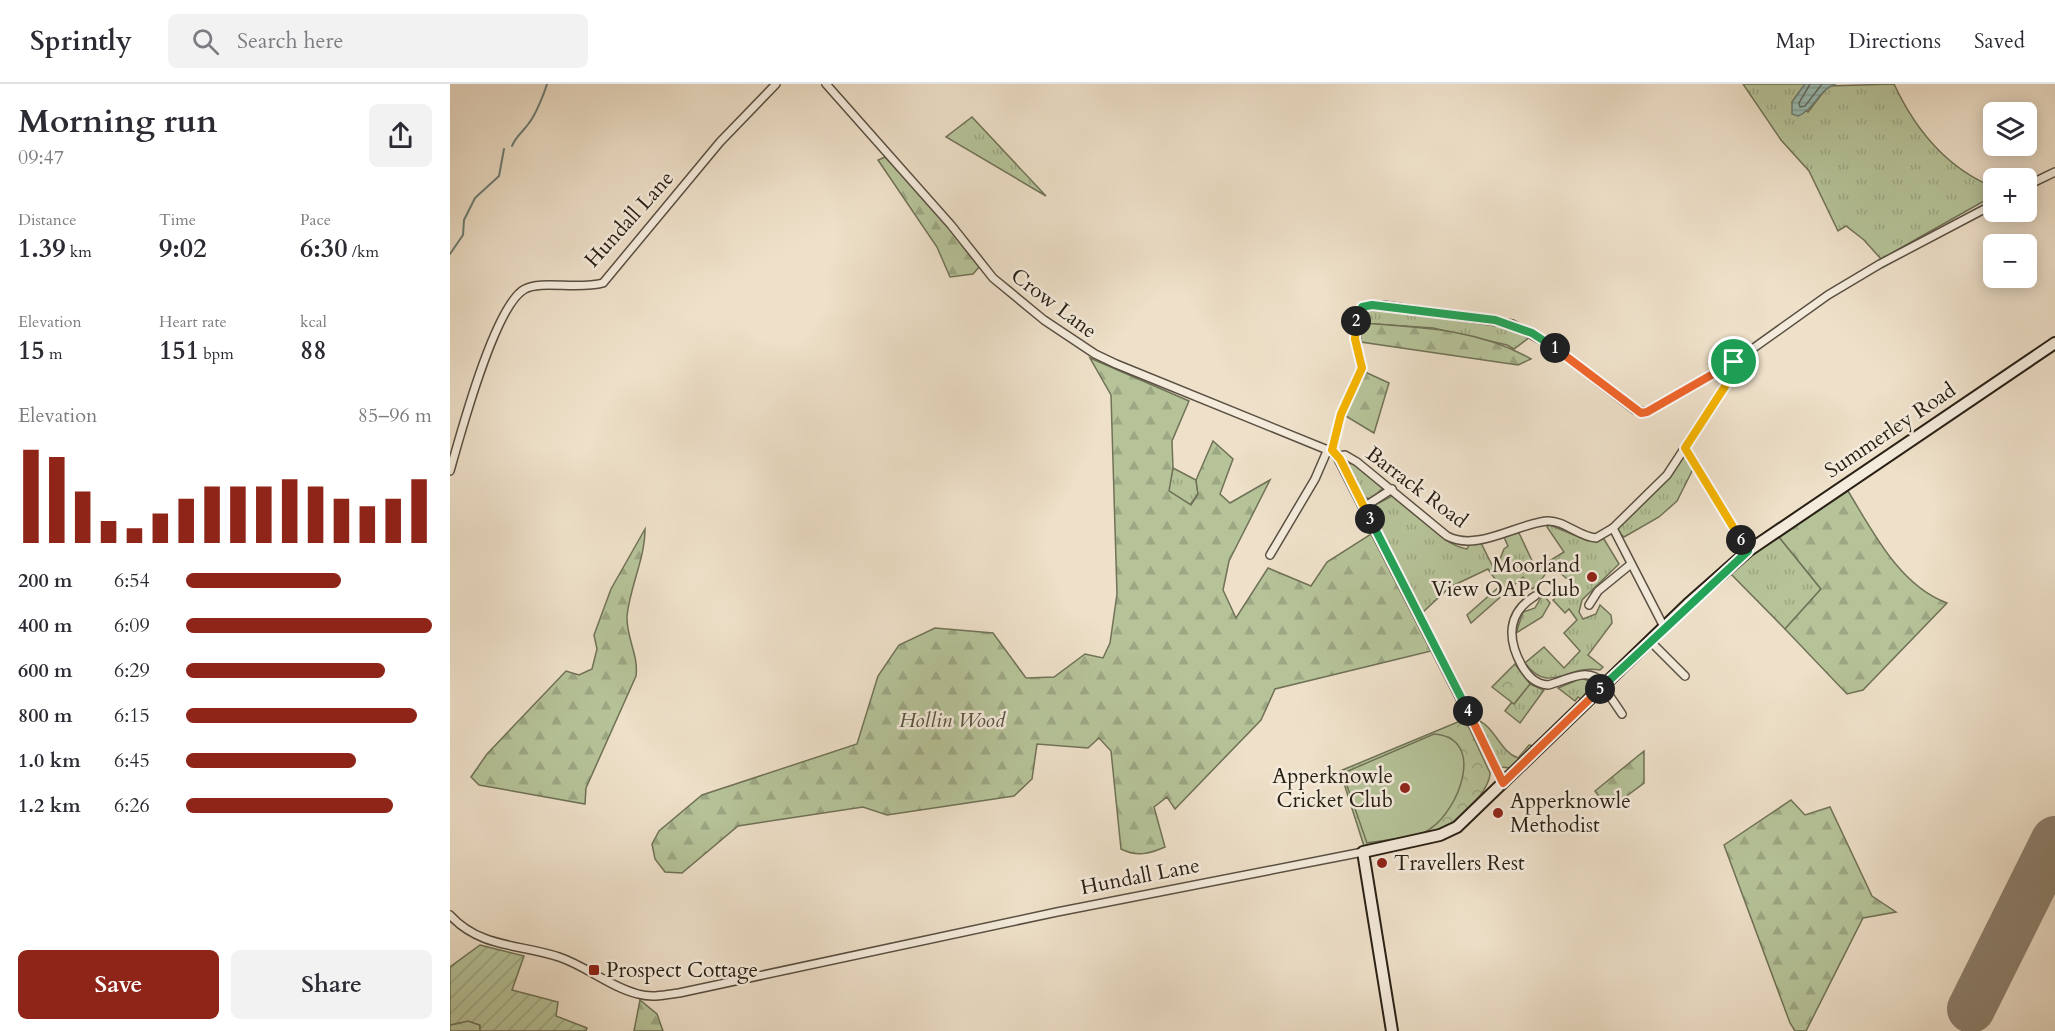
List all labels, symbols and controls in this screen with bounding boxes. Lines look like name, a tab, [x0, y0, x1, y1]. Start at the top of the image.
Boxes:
search box	[168, 14, 588, 68]
text: Sprintly	[30, 22, 132, 60]
icon: search	[189, 25, 222, 58]
text: Search here	[237, 26, 344, 56]
text: Map	[1775, 27, 1815, 56]
text: Directions	[1848, 27, 1941, 56]
text: Saved	[1974, 27, 2025, 56]
text: Morning run	[18, 99, 218, 144]
map controls	[1983, 102, 2037, 288]
button: layers	[1983, 102, 2037, 156]
button: share	[369, 104, 432, 167]
text: 09:47	[18, 144, 64, 171]
street label: Hundall Lane	[578, 165, 681, 274]
button: +	[1983, 168, 2037, 222]
text: Distance	[18, 209, 76, 231]
text: Time	[159, 209, 196, 231]
text: Pace	[300, 209, 331, 231]
text: 1.39	[18, 231, 66, 266]
text: 9:02	[159, 231, 207, 266]
text: 6:30	[300, 231, 348, 266]
button: −	[1983, 234, 2037, 288]
text: km	[66, 241, 92, 263]
text: /km	[348, 241, 379, 263]
street label: Crow Lane	[1005, 261, 1103, 345]
pin: 2	[1341, 306, 1371, 336]
text: 2	[1352, 310, 1360, 332]
text: Elevation	[18, 311, 82, 333]
text: Heart rate	[159, 311, 227, 333]
text: kcal	[300, 311, 327, 333]
text: 15	[18, 333, 45, 368]
text: 151	[159, 333, 199, 368]
text: 88	[300, 333, 327, 368]
pin: 1	[1540, 333, 1570, 363]
pin	[1708, 336, 1759, 387]
text: 1	[1551, 337, 1559, 359]
text: m	[45, 343, 62, 365]
text: bpm	[199, 343, 234, 365]
icon: arrive	[1717, 345, 1750, 378]
street label: Summerley Road	[1819, 376, 1962, 485]
text: Elevation	[18, 402, 97, 429]
text: 85–96 m	[358, 402, 432, 429]
street label: Barrack Road	[1360, 440, 1473, 535]
pin: 3	[1355, 504, 1385, 534]
text: 3	[1366, 508, 1374, 530]
pin: 6	[1726, 525, 1756, 555]
text: 6	[1737, 529, 1745, 551]
place label: Moorland View OAP Club	[1431, 551, 1580, 604]
text: 200 m	[18, 567, 73, 594]
text: 6:54	[114, 567, 150, 594]
marker: Moorland View OAP Club	[1585, 570, 1599, 584]
text: 400 m	[18, 612, 73, 639]
text: 6:09	[114, 612, 150, 639]
text: 600 m	[18, 657, 73, 684]
text: 6:29	[114, 657, 150, 684]
pin: 5	[1585, 674, 1615, 704]
text: 5	[1596, 678, 1604, 700]
pin: 4	[1453, 696, 1483, 726]
text: 4	[1464, 700, 1472, 722]
text: 800 m	[18, 702, 73, 729]
text: 6:15	[114, 702, 150, 729]
park label: Hollin Wood	[899, 706, 1006, 735]
text: 1.0 km	[18, 747, 81, 774]
text: 6:45	[114, 747, 150, 774]
place label: Apperknowle Cricket Club	[1272, 762, 1393, 815]
marker: Apperknowle Cricket Club	[1398, 781, 1412, 795]
place label: Apperknowle Methodist	[1510, 787, 1631, 840]
text: 1.2 km	[18, 792, 81, 819]
text: 6:26	[114, 792, 150, 819]
marker: Apperknowle Methodist	[1491, 806, 1505, 820]
place label: Travellers Rest	[1394, 849, 1525, 878]
street label: Hundall Lane	[1078, 851, 1202, 902]
marker: Travellers Rest	[1375, 856, 1389, 870]
button: Save	[18, 950, 219, 1019]
button: Share	[231, 950, 432, 1019]
place label: Prospect Cottage	[606, 956, 758, 985]
marker: Prospect Cottage	[587, 963, 601, 977]

